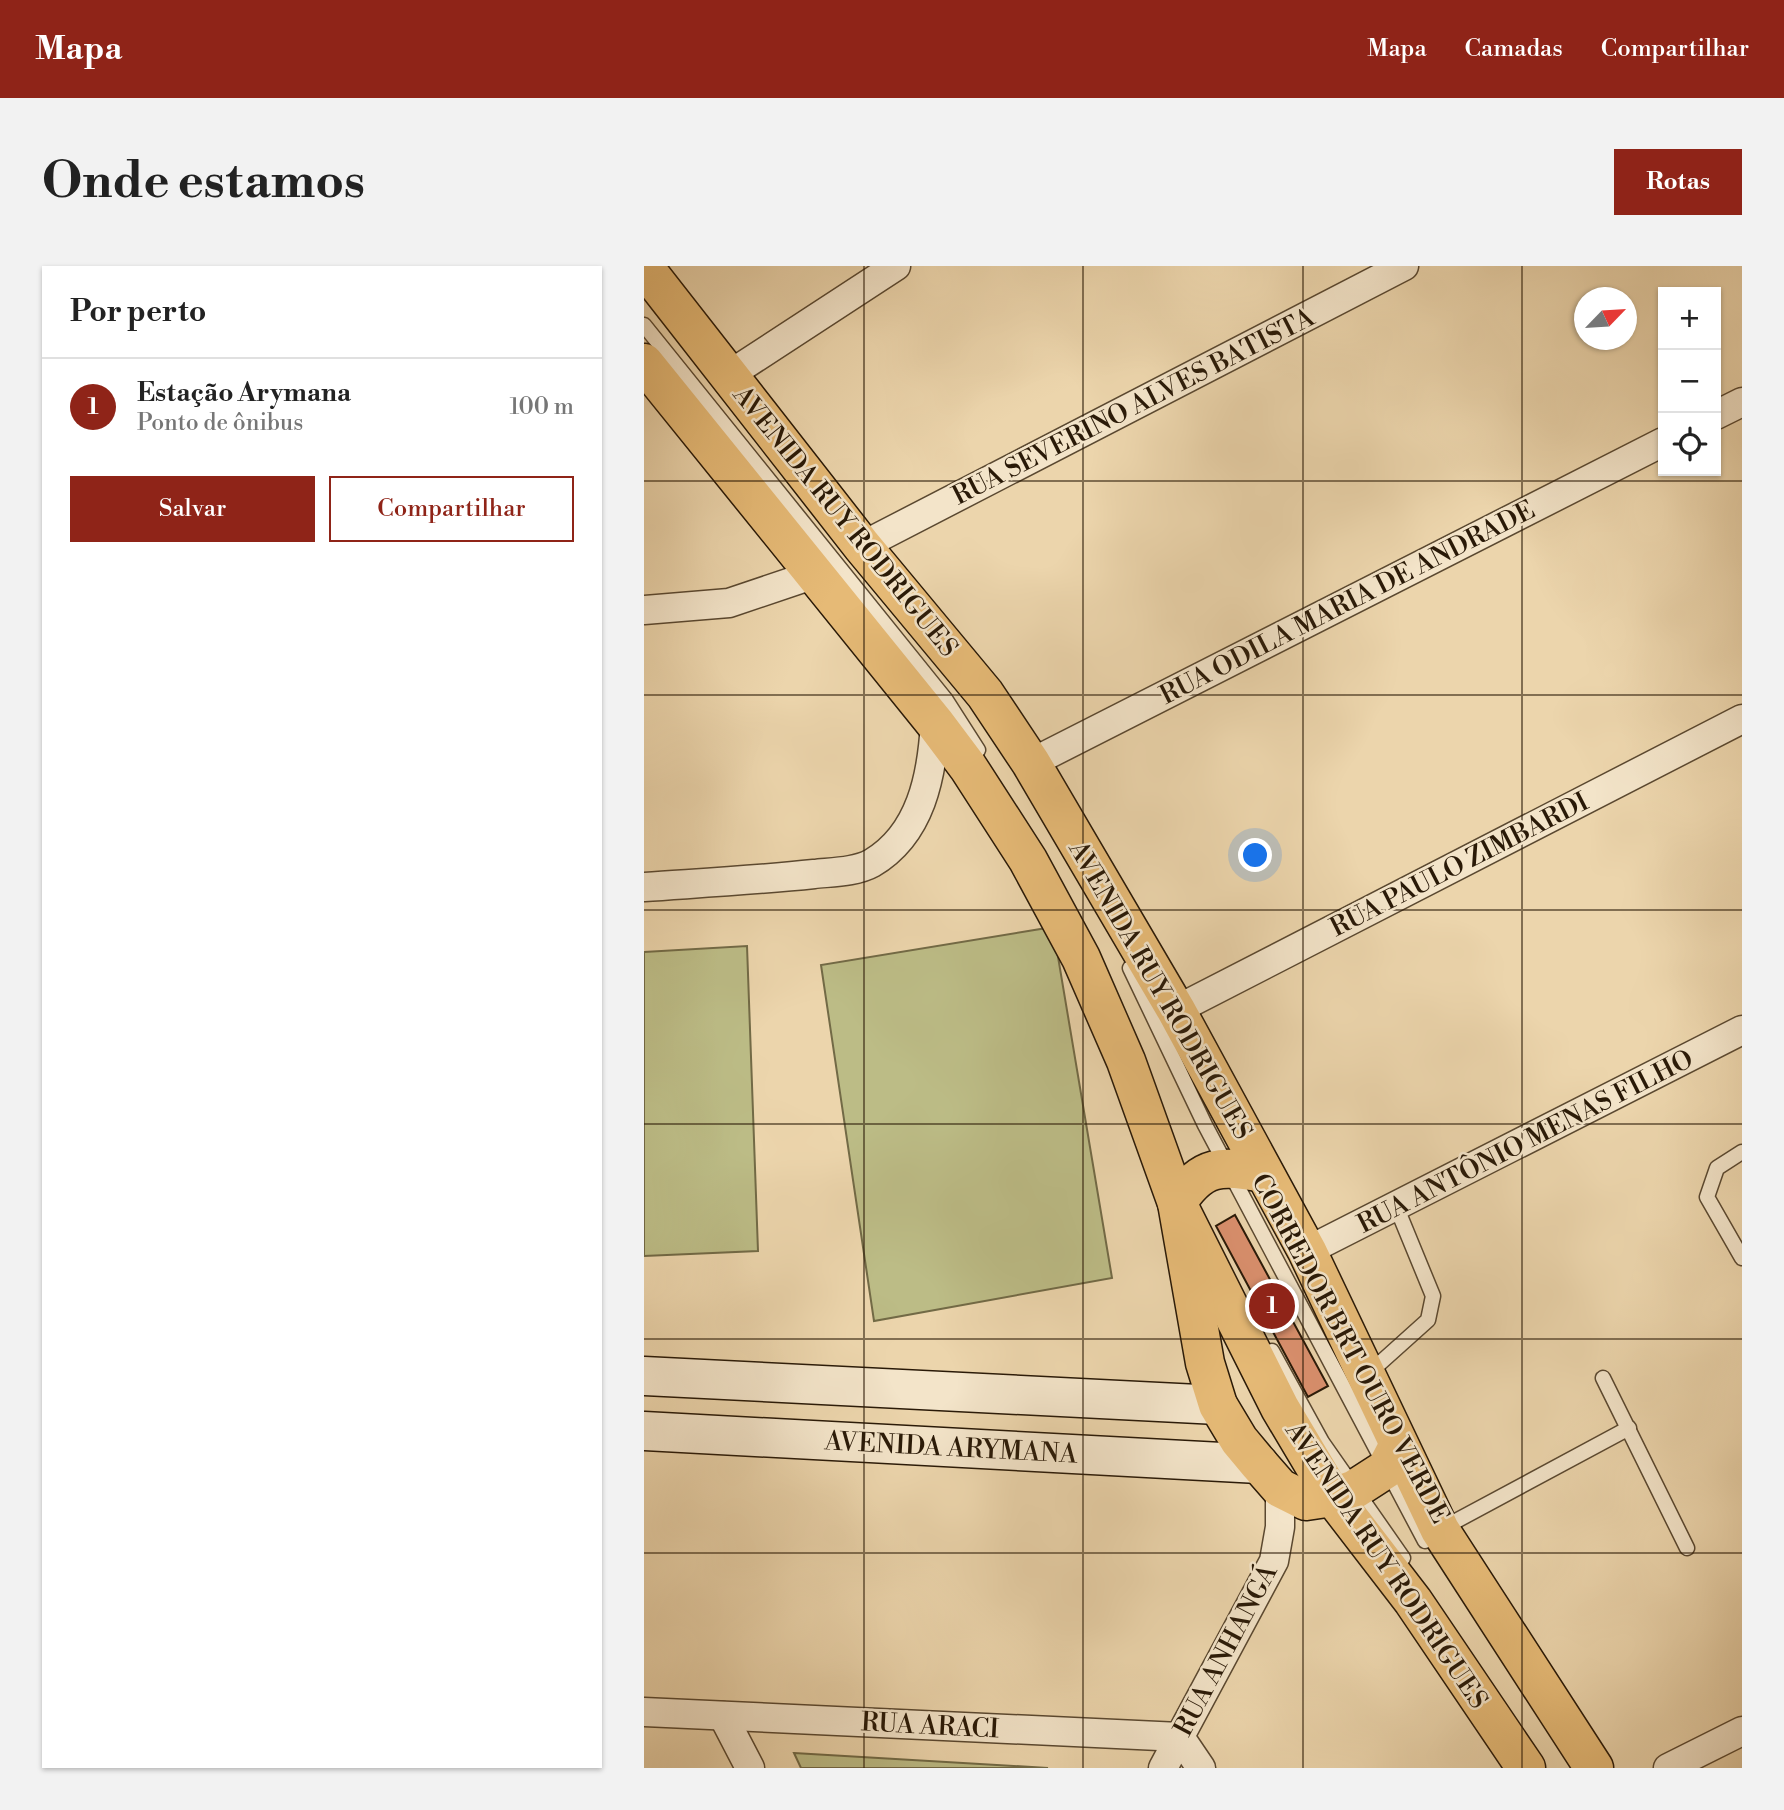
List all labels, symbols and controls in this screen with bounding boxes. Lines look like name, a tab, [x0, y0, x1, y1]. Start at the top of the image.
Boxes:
text: Mapa	[35, 29, 122, 70]
text: Mapa	[1367, 34, 1427, 64]
text: Camadas	[1465, 34, 1563, 64]
text: Compartilhar	[1601, 34, 1749, 64]
button: Rotas	[1614, 149, 1742, 215]
text: Onde estamos	[42, 152, 365, 213]
north arrow	[1574, 287, 1637, 350]
map controls	[1658, 287, 1721, 476]
button: +	[1658, 287, 1721, 350]
text: Por perto	[70, 293, 206, 331]
street label: RUA SEVERINO ALVES BATISTA	[947, 301, 1321, 512]
button: −	[1658, 350, 1721, 413]
text: Estação Arymana	[137, 377, 351, 409]
street label: AVENIDA RUY RODRIGUES	[725, 379, 964, 664]
text: 1	[87, 393, 99, 421]
text: 100 m	[509, 393, 574, 421]
text: Ponto de ônibus	[137, 409, 303, 437]
button: locate	[1658, 413, 1721, 476]
button: Salvar	[70, 476, 315, 542]
button: Compartilhar	[329, 476, 574, 542]
street label: RUA ODILA MARIA DE ANDRADE	[1155, 494, 1540, 712]
street label: RUA PAULO ZIMBARDI	[1325, 786, 1594, 944]
street label: AVENIDA RUY RODRIGUES	[1061, 835, 1259, 1145]
your location	[1238, 838, 1272, 872]
street label: RUA ANTÔNIO MENAS FILHO	[1351, 1041, 1699, 1241]
street label: CORREDOR BRT OURO VERDE	[1244, 1168, 1456, 1529]
pin: 1	[1249, 1280, 1295, 1332]
street label: AVENIDA RUY RODRIGUES	[1277, 1415, 1494, 1715]
street label: AVENIDA ARYMANA	[823, 1425, 1079, 1471]
street label: RUA ANHANGÁ	[1166, 1557, 1285, 1742]
street label: RUA ARACI	[860, 1706, 1000, 1746]

